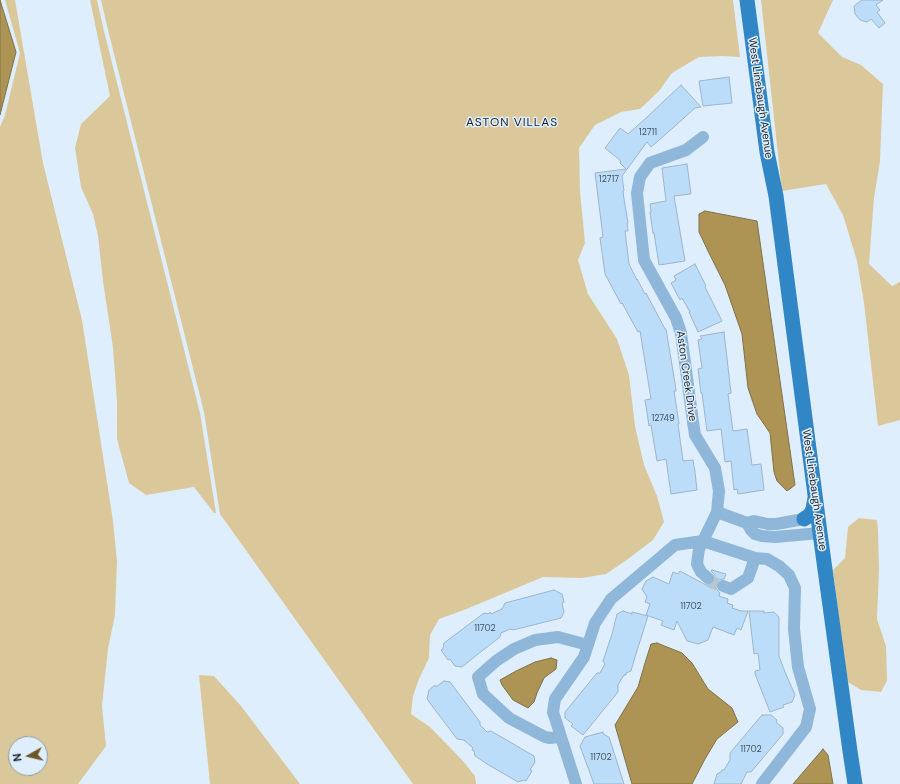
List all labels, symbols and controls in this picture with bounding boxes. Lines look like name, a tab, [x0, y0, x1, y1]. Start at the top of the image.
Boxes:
street label: West Linebaugh Avenue	[745, 37, 775, 159]
district label: ASTON VILLAS	[466, 116, 558, 130]
house number: 12711	[639, 128, 657, 138]
house number: 12717	[599, 175, 619, 185]
street label: Aston Creek Drive	[673, 330, 699, 422]
house number: 12749	[651, 414, 675, 424]
street label: West Linebaugh Avenue	[799, 429, 829, 551]
house number: 11702	[680, 602, 702, 612]
house number: 11702	[474, 624, 496, 634]
north arrow	[8, 736, 48, 776]
house number: 11702	[740, 745, 762, 755]
text: N	[10, 753, 25, 762]
house number: 11702	[590, 753, 612, 763]

